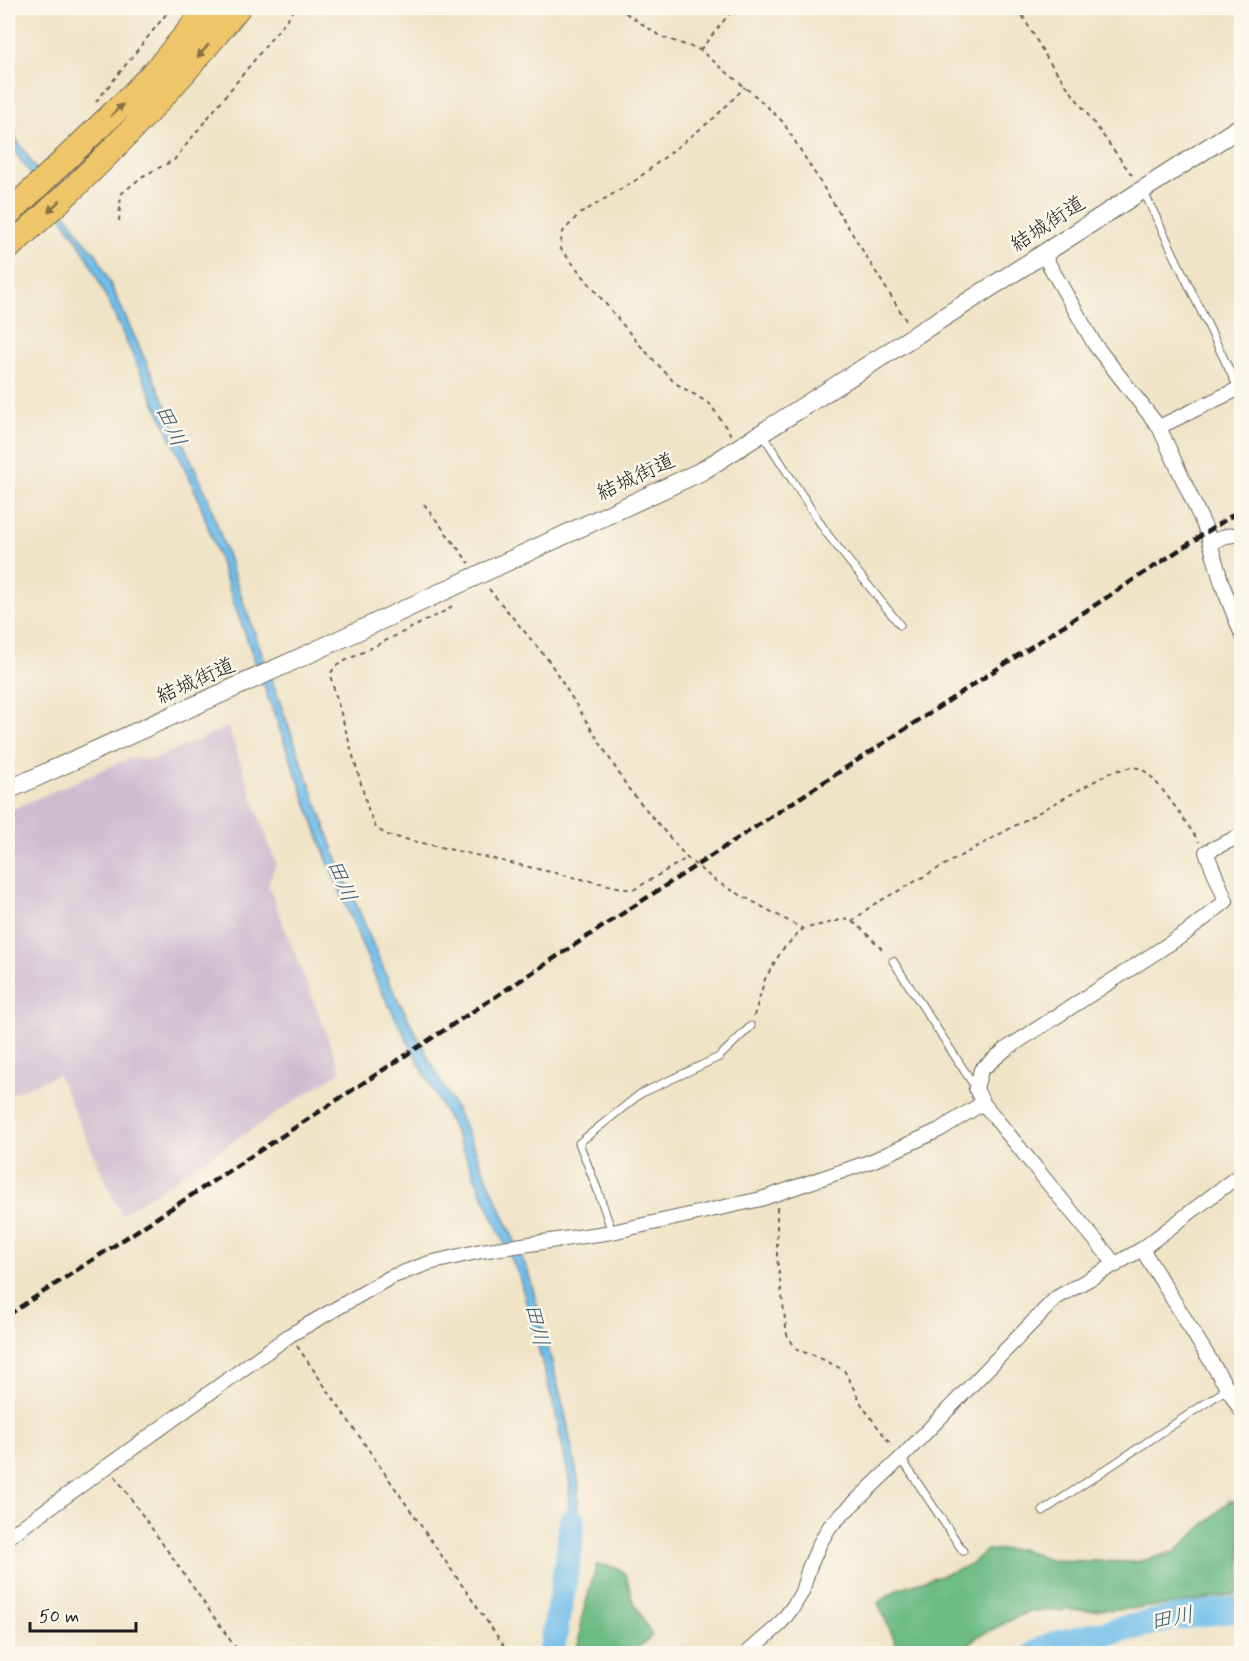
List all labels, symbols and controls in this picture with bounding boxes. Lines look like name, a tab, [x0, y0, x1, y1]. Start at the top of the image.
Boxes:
one-way arrow	[196, 43, 209, 59]
one-way arrow	[110, 103, 125, 117]
street label: 結城街道	[1005, 189, 1091, 259]
one-way arrow	[47, 199, 62, 213]
water label: 田川	[148, 400, 192, 452]
street label: 結城街道	[592, 447, 680, 507]
street label: 結城街道	[152, 651, 240, 711]
water label: 田川	[320, 855, 362, 907]
water label: 田川	[517, 1300, 555, 1350]
scale bar	[30, 1595, 136, 1633]
water label: 田川	[1148, 1601, 1196, 1637]
text: 50 m	[39, 1605, 79, 1629]

